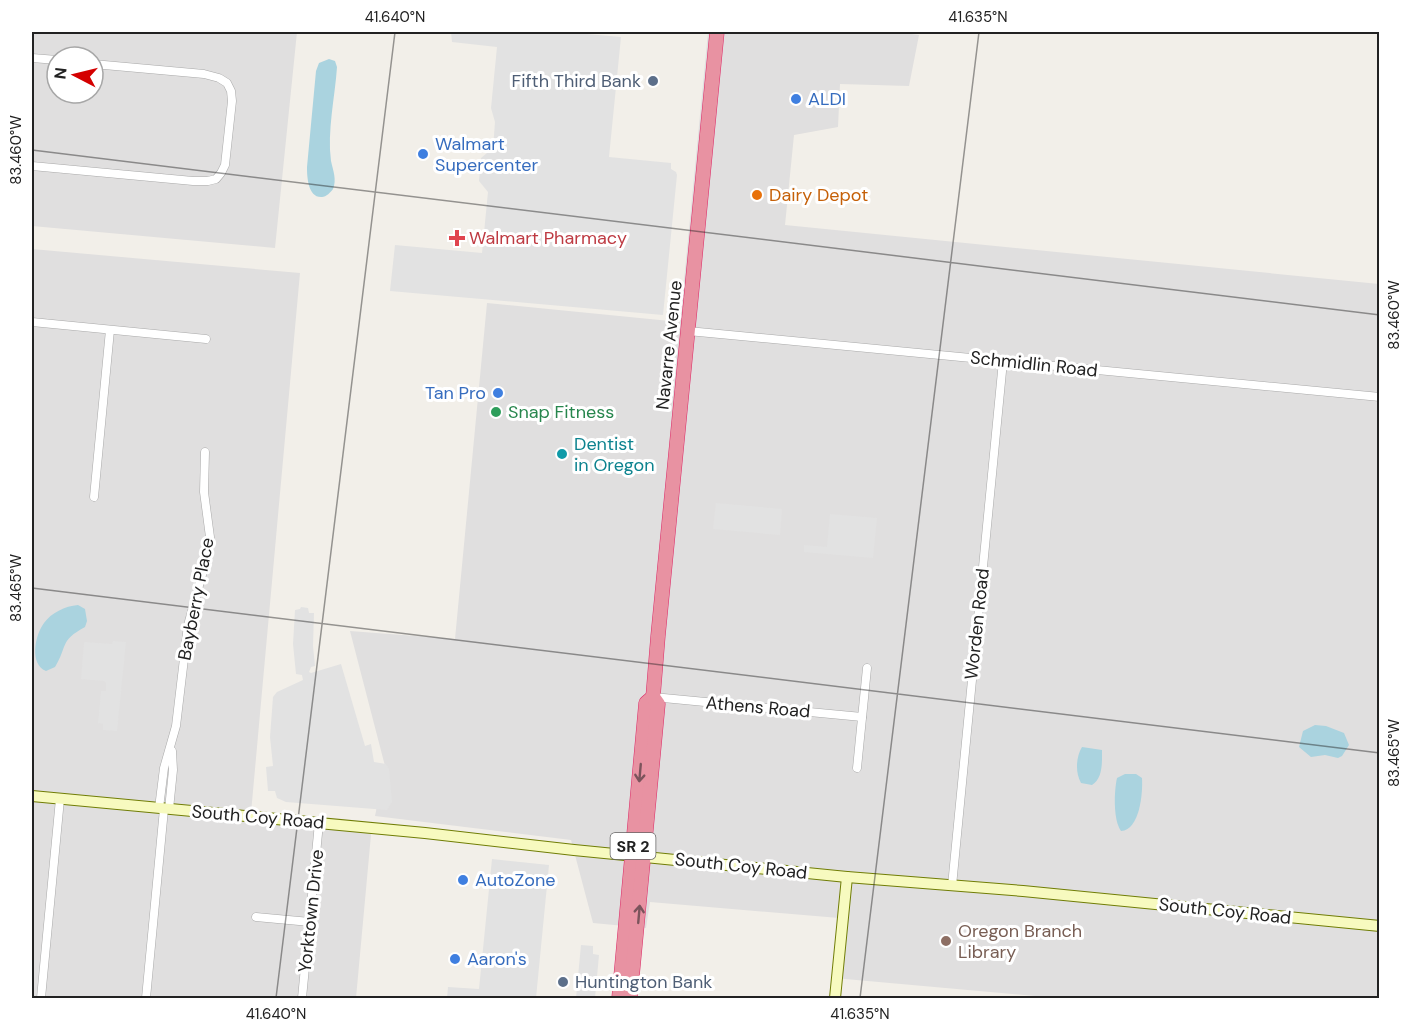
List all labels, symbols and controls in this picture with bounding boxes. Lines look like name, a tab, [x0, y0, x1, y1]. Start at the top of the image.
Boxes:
text: 41.640°N	[365, 7, 425, 27]
text: 41.635°N	[948, 7, 1008, 27]
north arrow	[45, 45, 105, 105]
text: N	[49, 66, 72, 80]
place label: Fifth Third Bank	[512, 69, 641, 93]
marker: Fifth Third Bank	[646, 74, 660, 88]
place label: ALDI	[808, 87, 846, 111]
marker: ALDI	[789, 92, 803, 106]
text: 83.460°W	[6, 115, 26, 185]
place label: Walmart Supercenter	[435, 132, 538, 177]
marker: Walmart Supercenter	[416, 147, 430, 161]
place label: Dairy Depot	[769, 183, 868, 207]
marker: Dairy Depot	[750, 188, 764, 202]
place label: Walmart Pharmacy	[469, 226, 627, 250]
marker: Walmart Pharmacy	[450, 231, 464, 245]
street label: Navarre Avenue	[650, 279, 688, 411]
text: 83.460°W	[1384, 280, 1404, 350]
street label: Schmidlin Road	[969, 345, 1099, 383]
place label: Tan Pro	[425, 381, 486, 405]
marker: Tan Pro	[491, 386, 505, 400]
place label: Snap Fitness	[508, 400, 614, 424]
marker: Snap Fitness	[489, 405, 503, 419]
place label: Dentist in Oregon	[574, 432, 655, 477]
marker: Dentist in Oregon	[555, 447, 569, 461]
street label: Bayberry Place	[172, 535, 220, 663]
text: 83.465°W	[6, 554, 26, 622]
street label: Worden Road	[959, 567, 995, 681]
street label: Athens Road	[705, 690, 811, 724]
text: 83.465°W	[1384, 719, 1404, 787]
one-way arrow	[634, 763, 645, 782]
street label: South Coy Road	[191, 799, 325, 835]
road number: SR 2	[610, 833, 656, 859]
street label: South Coy Road	[674, 847, 808, 885]
street label: Yorktown Drive	[293, 848, 329, 974]
place label: AutoZone	[475, 868, 556, 892]
marker: AutoZone	[456, 873, 470, 887]
street label: South Coy Road	[1158, 892, 1292, 930]
one-way arrow	[634, 905, 645, 925]
place label: Oregon Branch Library	[958, 919, 1082, 964]
marker: Oregon Branch Library	[939, 934, 953, 948]
place label: Aaron's	[467, 947, 527, 971]
marker: Aaron's	[448, 952, 462, 966]
place label: Huntington Bank	[575, 970, 712, 994]
marker: Huntington Bank	[556, 975, 570, 989]
text: 41.640°N	[246, 1004, 306, 1024]
text: 41.635°N	[830, 1004, 890, 1024]

